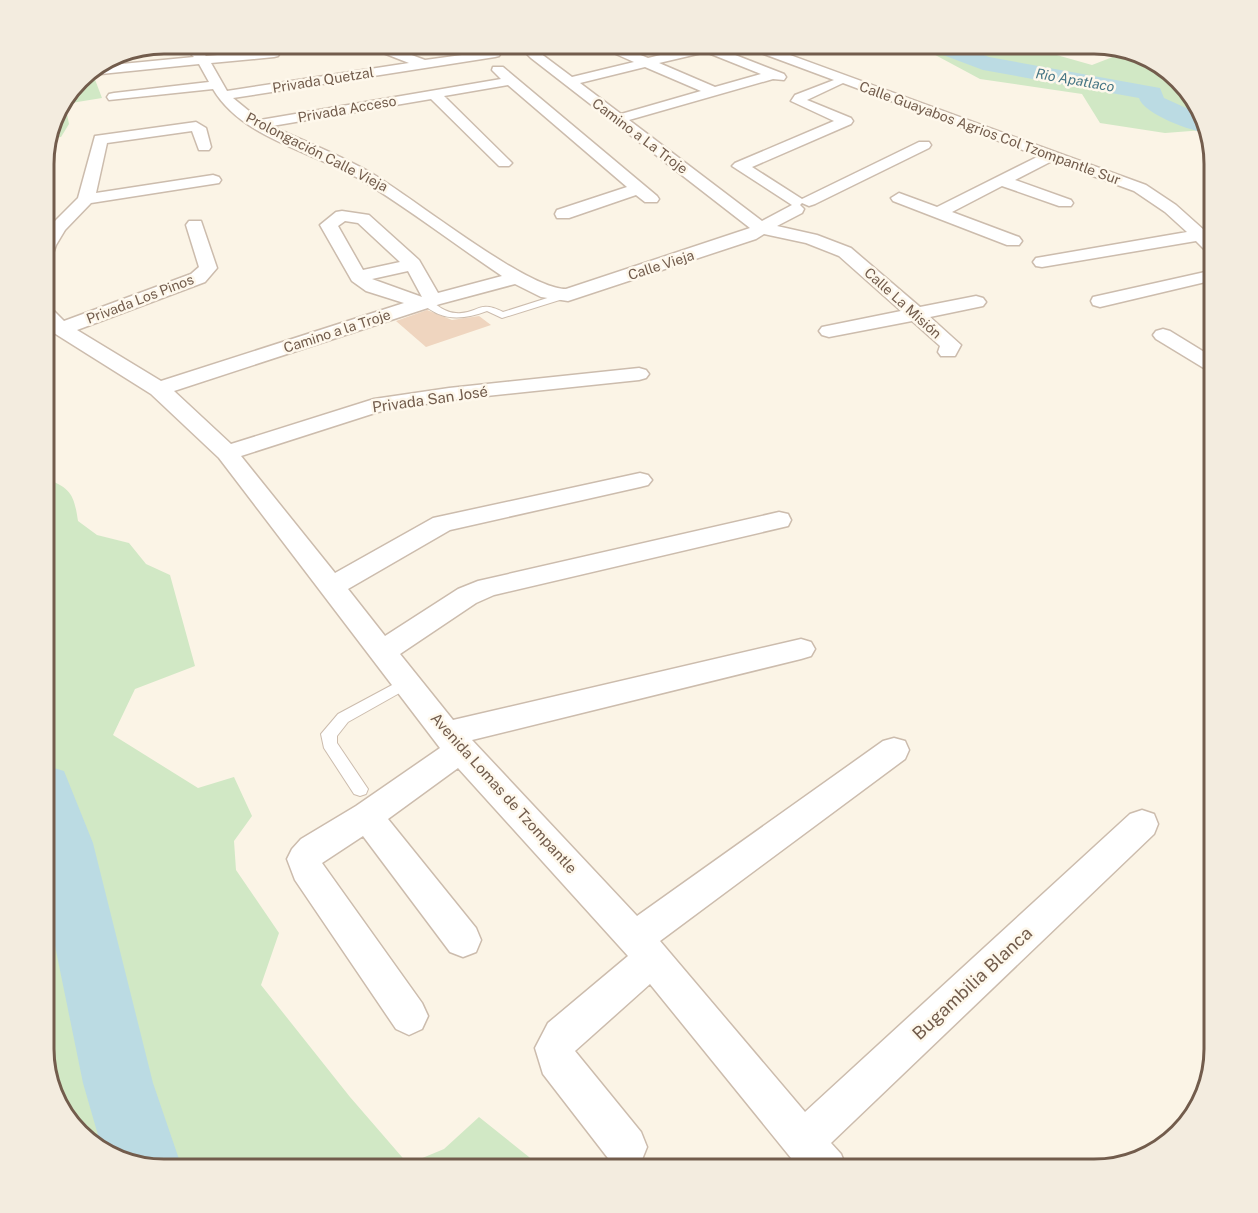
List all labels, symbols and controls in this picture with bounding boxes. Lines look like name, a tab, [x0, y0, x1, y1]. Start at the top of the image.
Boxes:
street label: Privada Quetzal	[271, 64, 375, 96]
water label: Rio Apatlaco	[1034, 65, 1116, 95]
street label: Calle Guayabos Agrios Col Tzompantle Sur	[857, 78, 1123, 188]
street label: Privada Acceso	[296, 92, 398, 126]
street label: Camino a La Troje	[589, 95, 691, 177]
street label: Prolongación Calle Vieja	[243, 109, 391, 195]
street label: Calle Vieja	[626, 247, 696, 283]
street label: Calle La Misión	[861, 264, 945, 342]
street label: Privada Los Pinos	[84, 271, 196, 327]
street label: Camino a la Troje	[282, 306, 393, 356]
street label: Privada San José	[371, 382, 489, 416]
street label: Avenida Lomas de Tzompantle	[427, 709, 581, 877]
street label: Bugambilia Blanca	[908, 922, 1036, 1044]

